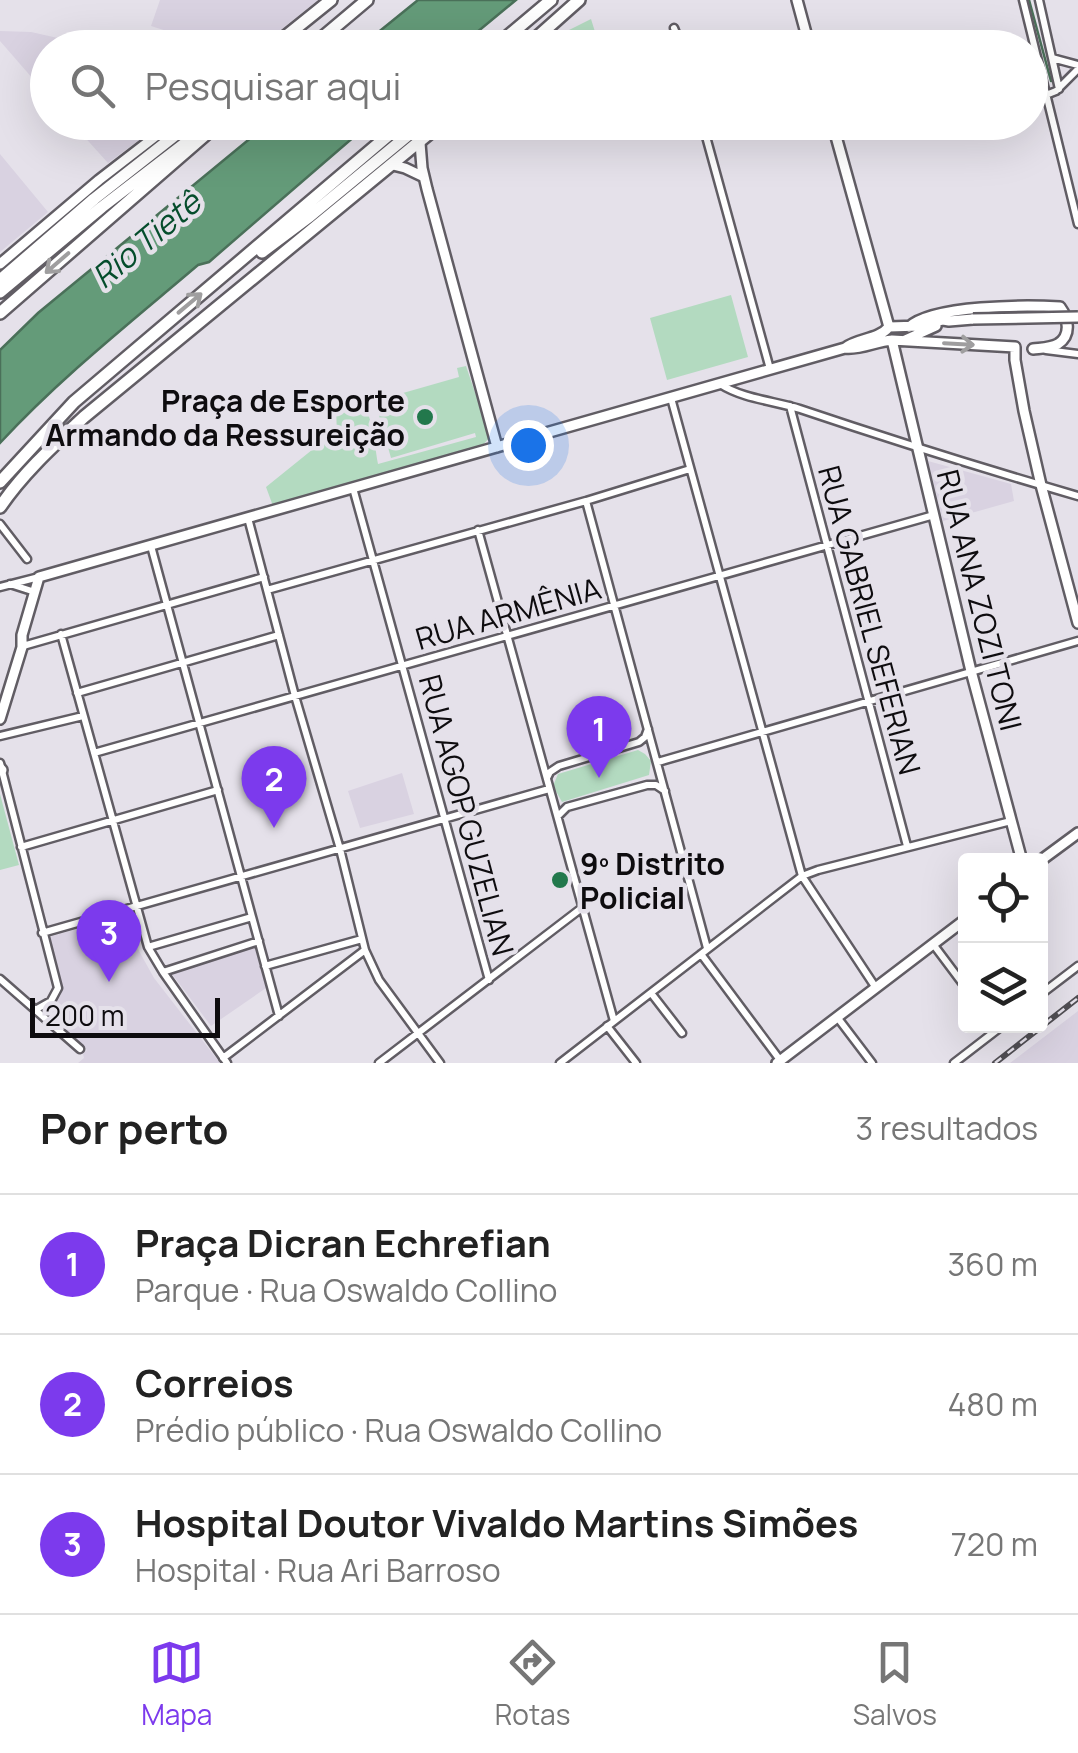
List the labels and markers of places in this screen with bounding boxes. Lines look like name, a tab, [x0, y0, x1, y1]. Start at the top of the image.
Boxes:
place label: Praça de Esporte Armando da Ressureição	[45, 380, 405, 455]
marker: Praça de Esporte Armando da Ressureição	[414, 406, 436, 428]
pin: 1	[566, 696, 632, 778]
pin: 2	[242, 746, 306, 828]
place label: 9º Distrito Policial	[580, 843, 725, 918]
marker: 9º Distrito Policial	[549, 869, 571, 891]
pin: 3	[76, 900, 142, 982]

